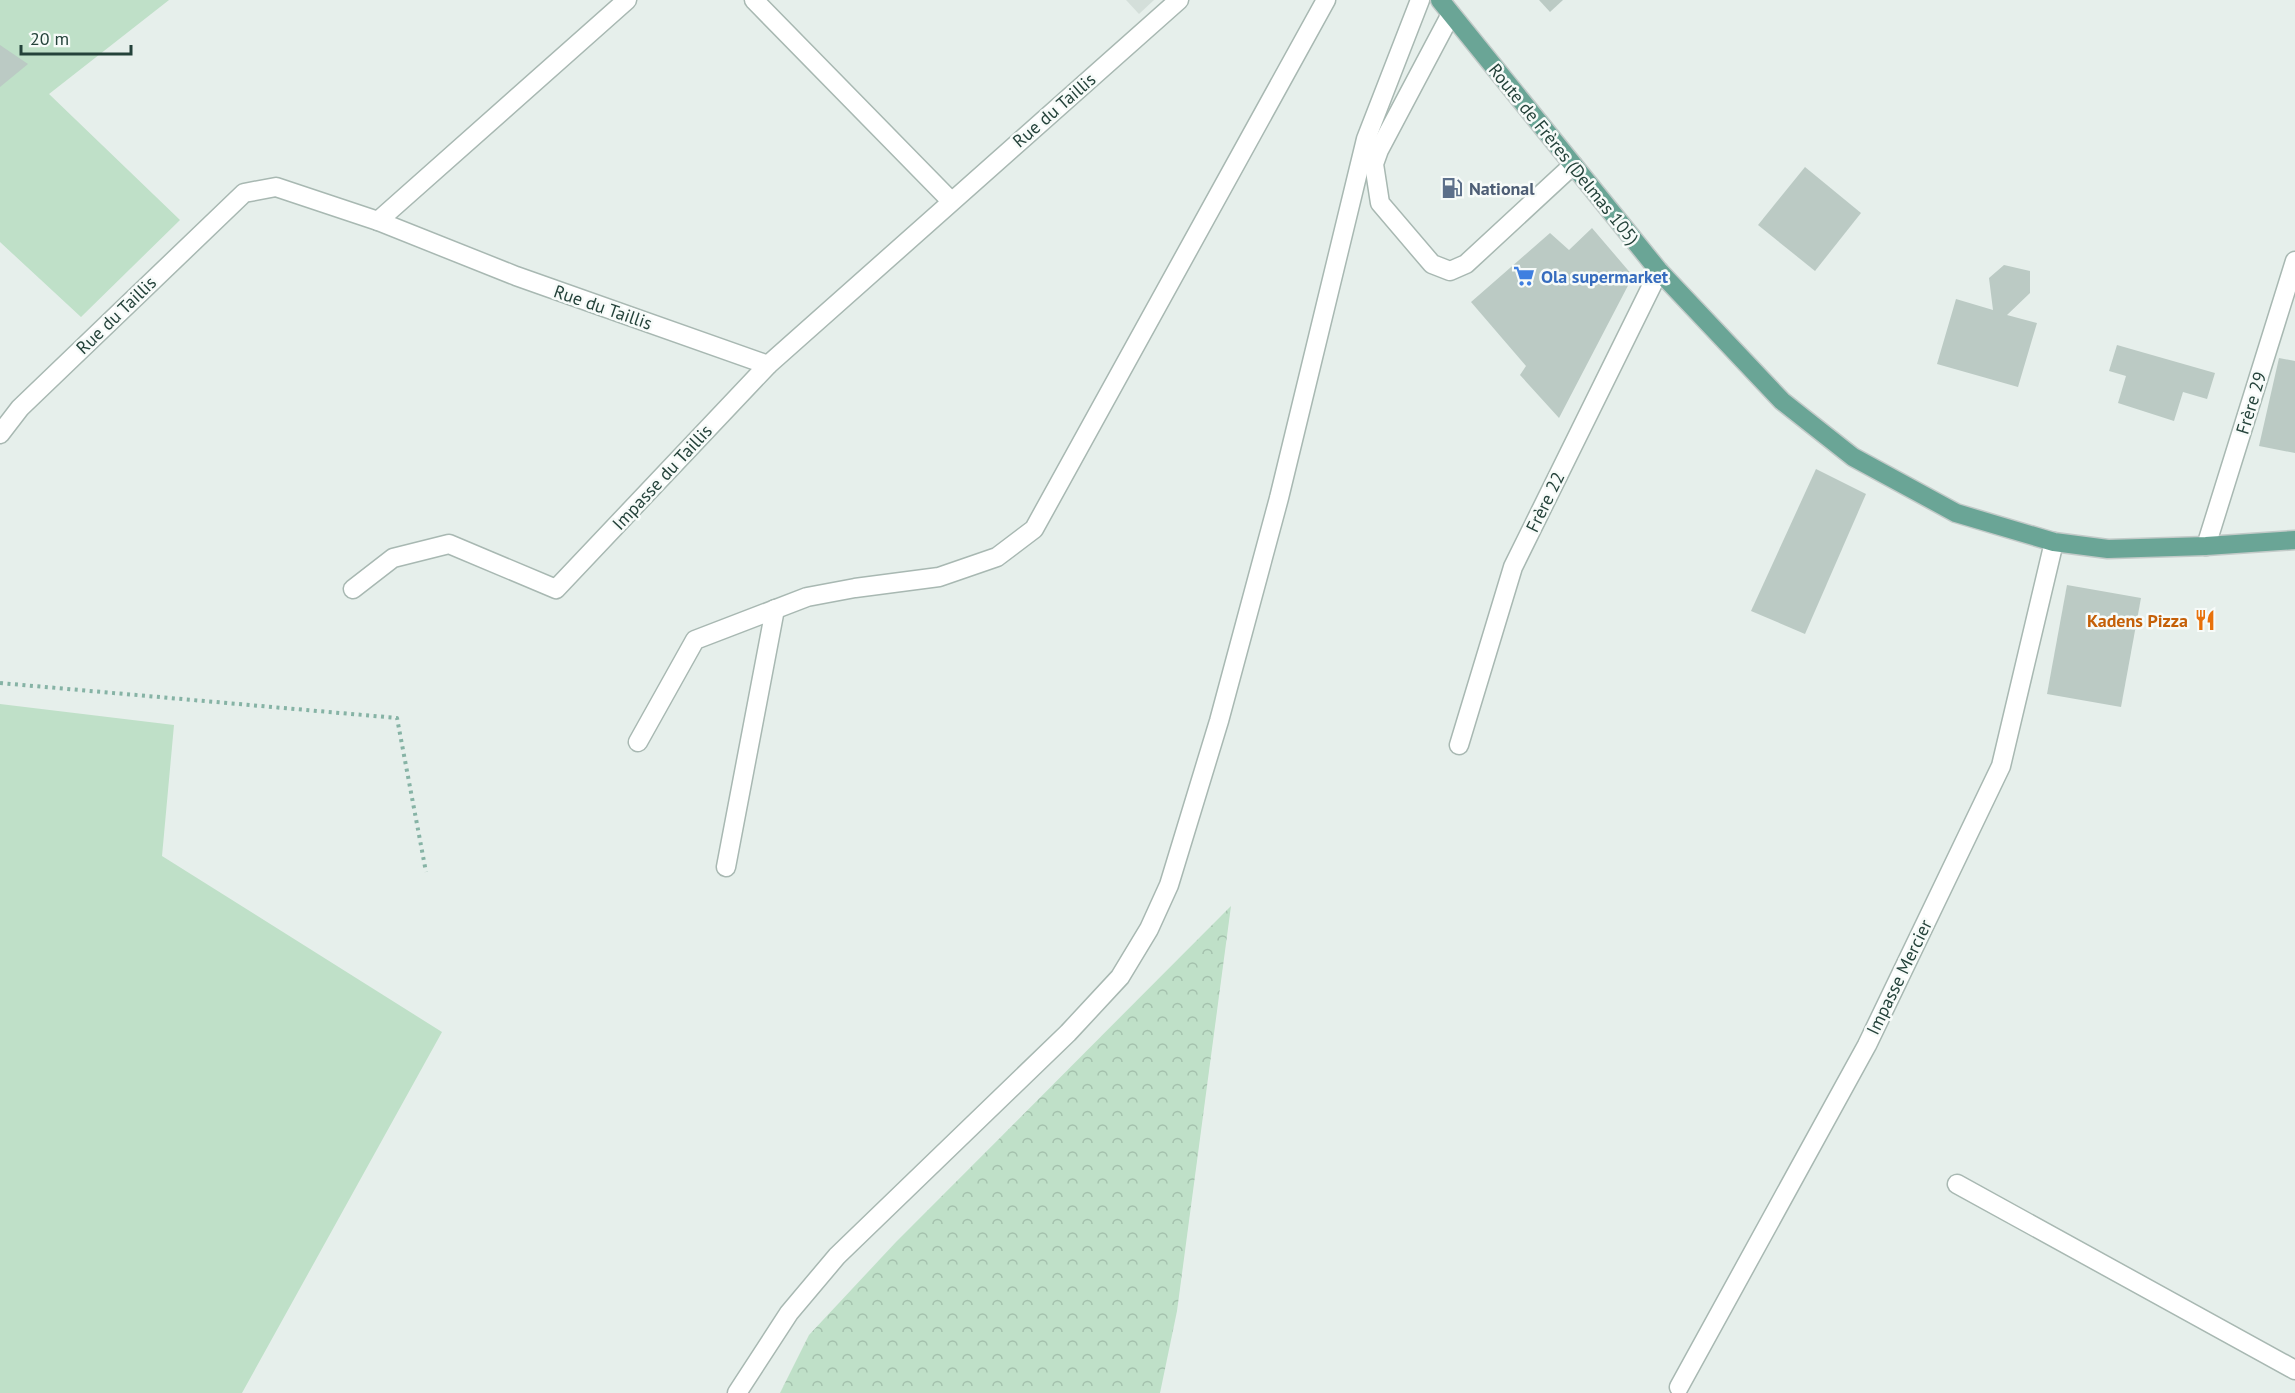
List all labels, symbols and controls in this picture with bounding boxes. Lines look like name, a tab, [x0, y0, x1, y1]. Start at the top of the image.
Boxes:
scale bar	[21, 18, 130, 56]
text: 20 m	[30, 27, 69, 50]
street label: Route de Frères (Delmas 105)	[1484, 59, 1644, 249]
street label: Rue du Taillis	[1008, 68, 1100, 152]
fuel station icon: National	[1440, 176, 1464, 200]
place label: National	[1469, 177, 1535, 200]
supermarket icon: Ola supermarket	[1512, 264, 1536, 288]
place label: Ola supermarket	[1541, 265, 1669, 288]
street label: Rue du Taillis	[71, 271, 161, 359]
street label: Rue du Taillis	[551, 279, 655, 335]
street label: Frère 29	[2231, 369, 2271, 437]
street label: Impasse du Taillis	[607, 419, 717, 535]
street label: Frère 22	[1521, 468, 1569, 536]
restaurant icon: Kadens Pizza	[2193, 608, 2217, 632]
place label: Kadens Pizza	[2087, 609, 2188, 632]
street label: Impasse Mercier	[1861, 916, 1937, 1038]

